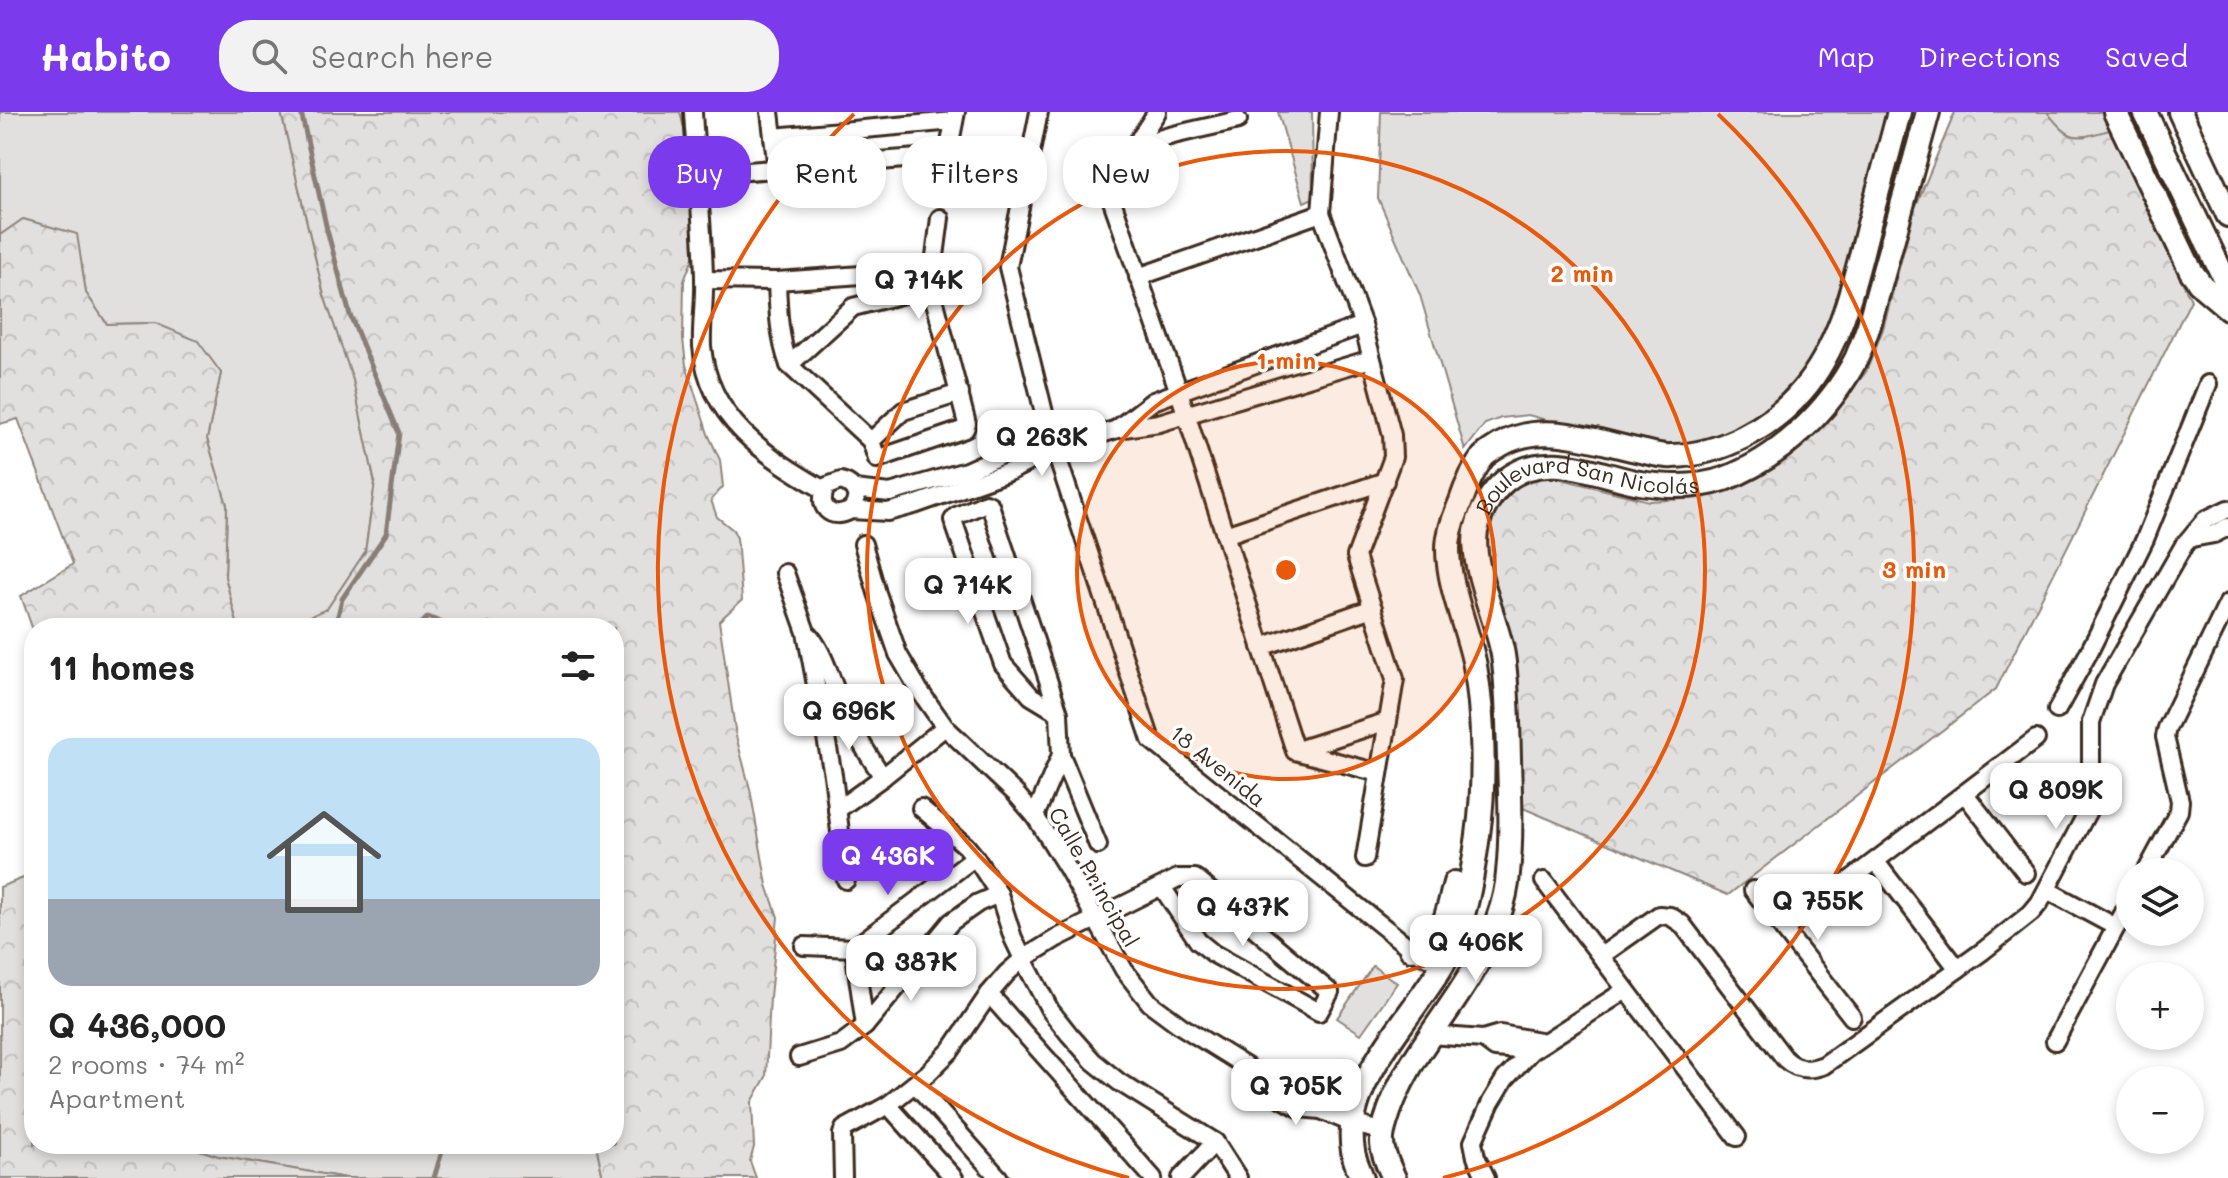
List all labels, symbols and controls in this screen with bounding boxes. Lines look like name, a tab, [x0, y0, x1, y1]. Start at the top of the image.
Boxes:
search box	[219, 20, 779, 92]
text: Habito	[40, 31, 171, 81]
icon: search	[247, 34, 291, 78]
text: Search here	[311, 36, 493, 76]
text: Map	[1818, 38, 1875, 74]
text: Directions	[1919, 38, 2061, 74]
text: Saved	[2105, 38, 2188, 74]
chip: Buy	[648, 136, 751, 208]
chip: Rent	[767, 136, 886, 208]
chip: Filters	[902, 136, 1047, 208]
chip: New	[1063, 136, 1179, 208]
pin: Q 714K	[854, 253, 984, 321]
text: 2 min	[1551, 257, 1614, 288]
text: Q 714K	[874, 262, 964, 296]
text: 1 min	[1256, 344, 1316, 375]
pin: Q 263K	[977, 410, 1107, 478]
text: Q 263K	[995, 419, 1089, 453]
street label: Boulevard San Nicolás	[1468, 450, 1701, 519]
text: 3 min	[1882, 553, 1946, 584]
centre of rings	[1272, 556, 1300, 584]
pin: Q 714K	[903, 558, 1033, 626]
text: Q 714K	[923, 567, 1013, 601]
text: 11 homes	[48, 644, 195, 689]
icon: filters	[556, 644, 600, 688]
pin: Q 696K	[784, 684, 914, 752]
text: Q 696K	[802, 693, 896, 727]
street label: 18 Avenida	[1164, 718, 1272, 813]
pin: Q 809K	[1991, 763, 2121, 831]
text: Q 809K	[2008, 772, 2104, 806]
icon: home	[252, 790, 396, 934]
street label: Calle Principal	[1043, 802, 1146, 952]
pin: Q 436K	[823, 829, 953, 897]
text: Q 436K	[840, 838, 936, 872]
map controls	[2116, 858, 2204, 1154]
button: layers	[2116, 858, 2204, 946]
pin: Q 755K	[1753, 874, 1883, 942]
pin: Q 437K	[1178, 880, 1308, 948]
text: Q 755K	[1772, 883, 1864, 917]
text: Q 437K	[1196, 889, 1290, 923]
pin: Q 406K	[1411, 915, 1541, 983]
text: Q 406K	[1428, 924, 1524, 958]
pin: Q 387K	[846, 935, 976, 1003]
text: Q 387K	[864, 944, 958, 978]
button: +	[2116, 962, 2204, 1050]
text: Q 436,000	[48, 1002, 226, 1047]
text: 2 rooms · 74 m²	[48, 1047, 245, 1081]
pin: Q 705K	[1231, 1059, 1361, 1127]
button: −	[2116, 1066, 2204, 1154]
text: Q 705K	[1249, 1068, 1343, 1102]
text: Apartment	[48, 1081, 185, 1115]

